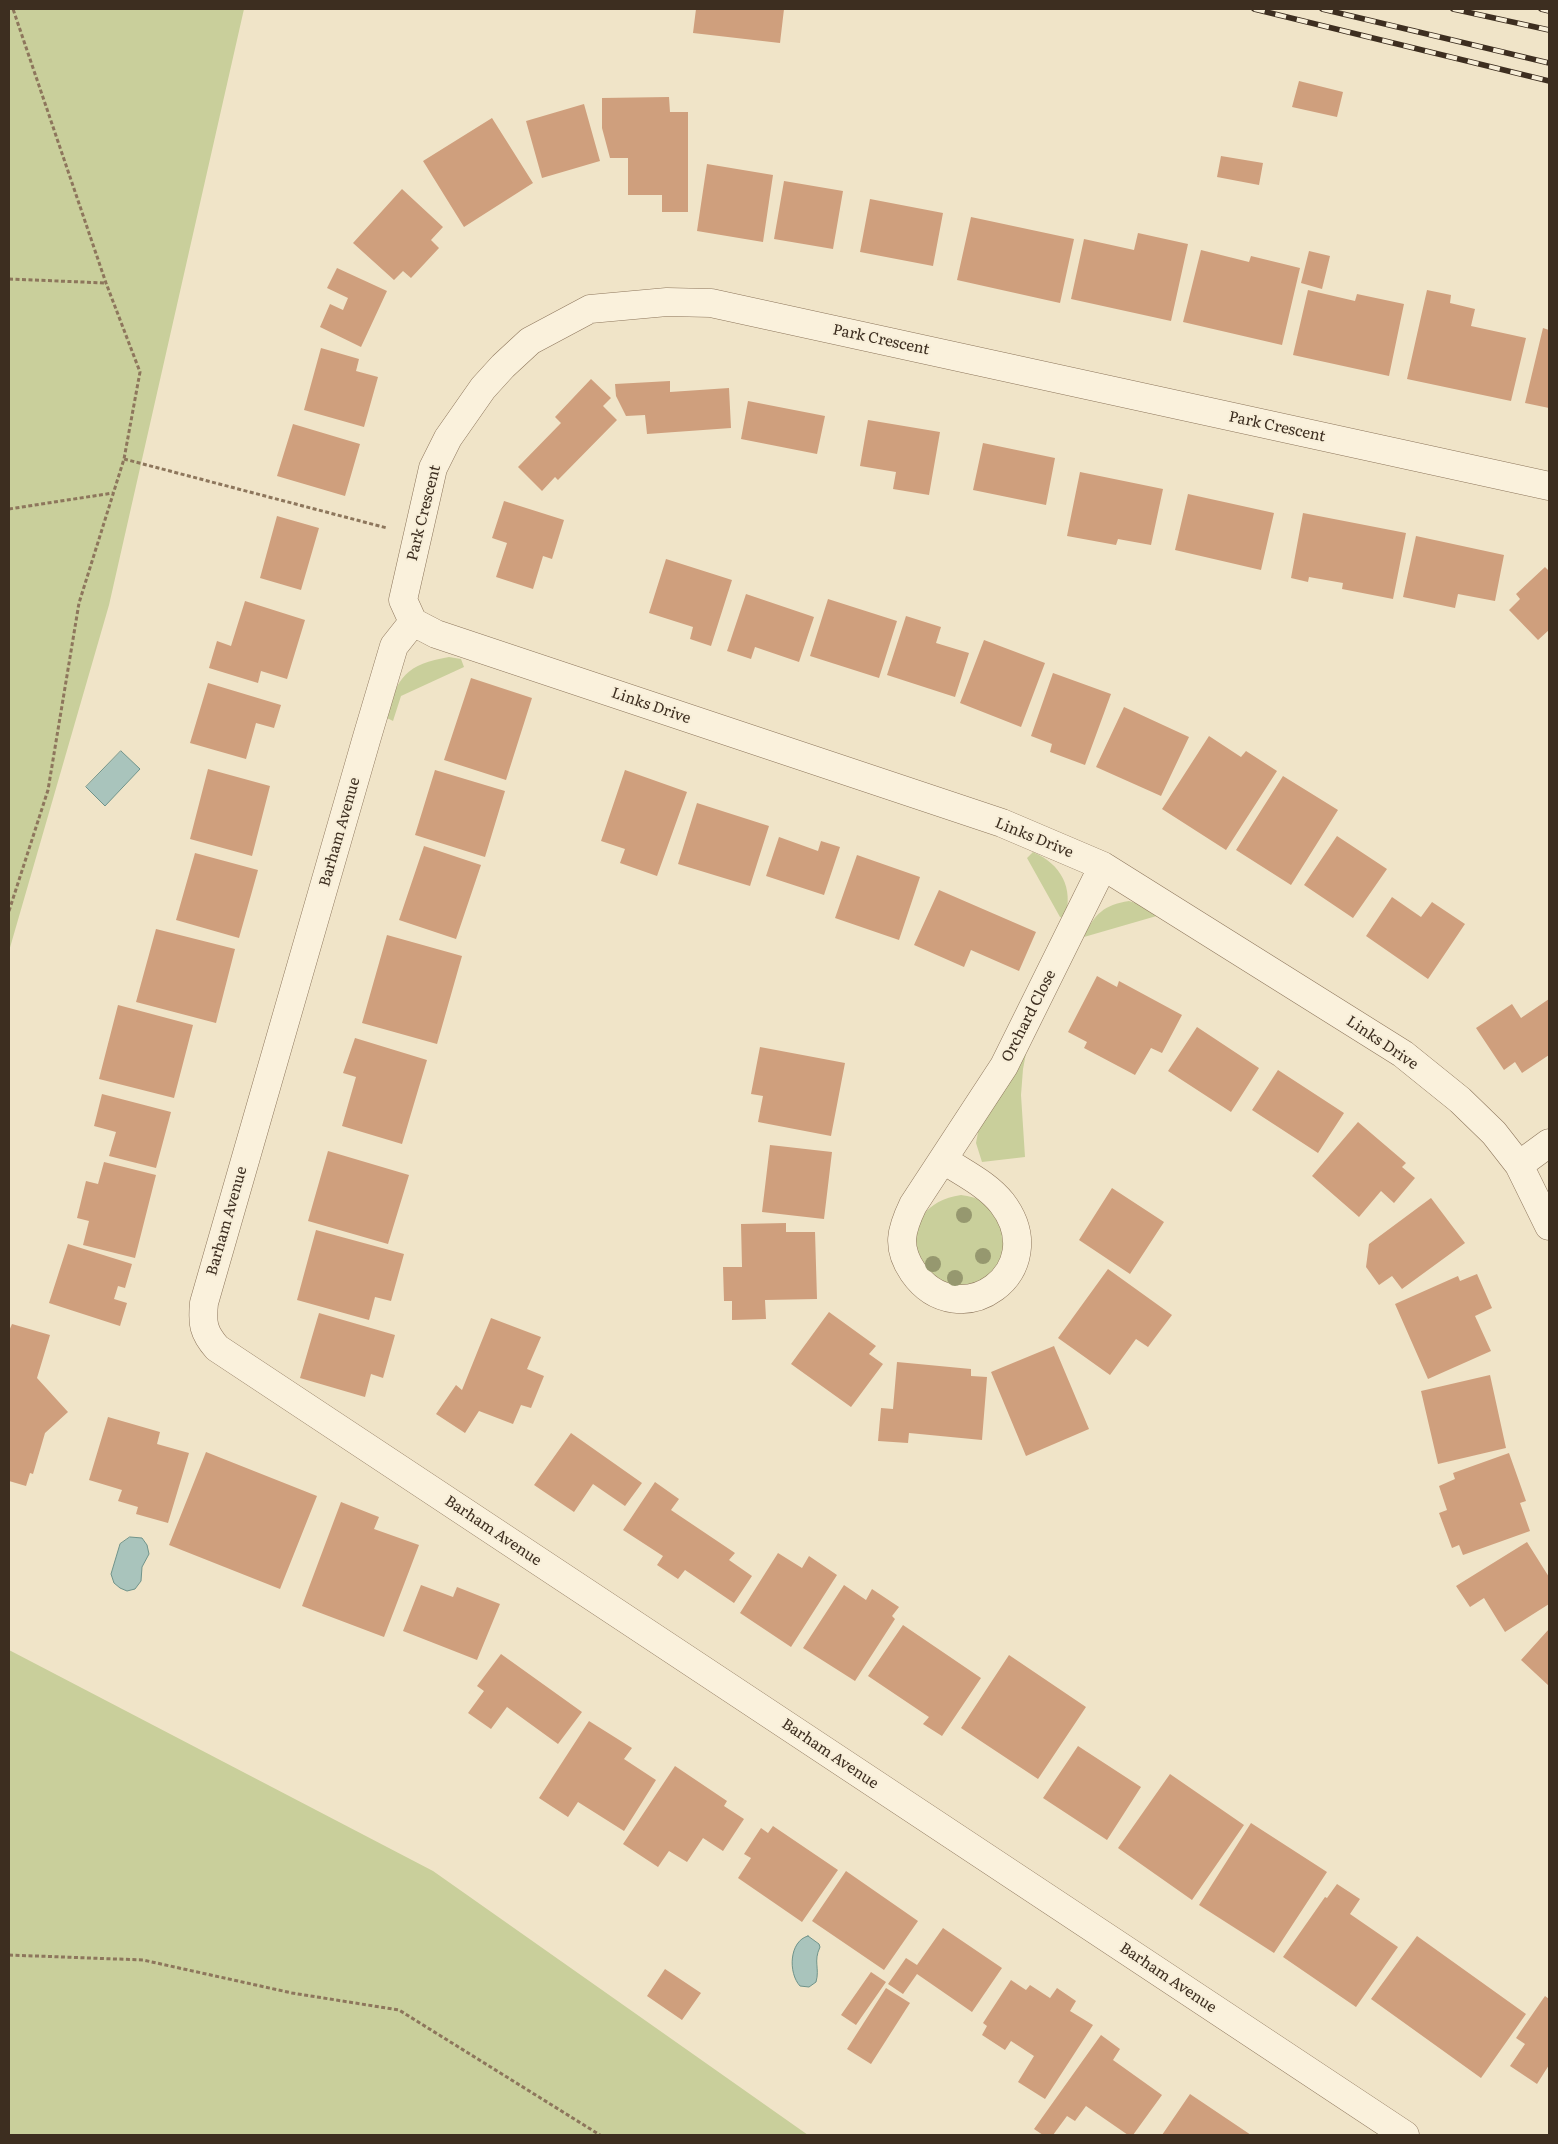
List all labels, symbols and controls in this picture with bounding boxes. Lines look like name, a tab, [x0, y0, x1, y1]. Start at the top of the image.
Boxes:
street label: Park Crescent	[831, 321, 931, 359]
street label: Park Crescent	[1227, 408, 1327, 446]
street label: Park Crescent	[403, 463, 445, 563]
street label: Links Drive	[609, 684, 693, 728]
street label: Barham Avenue	[316, 775, 364, 889]
street label: Links Drive	[992, 814, 1076, 862]
street label: Orchard Close	[998, 967, 1060, 1065]
street label: Links Drive	[1343, 1012, 1421, 1074]
street label: Barham Avenue	[203, 1164, 251, 1278]
street label: Barham Avenue	[441, 1492, 545, 1570]
street label: Barham Avenue	[778, 1715, 882, 1793]
street label: Barham Avenue	[1116, 1939, 1220, 2017]

